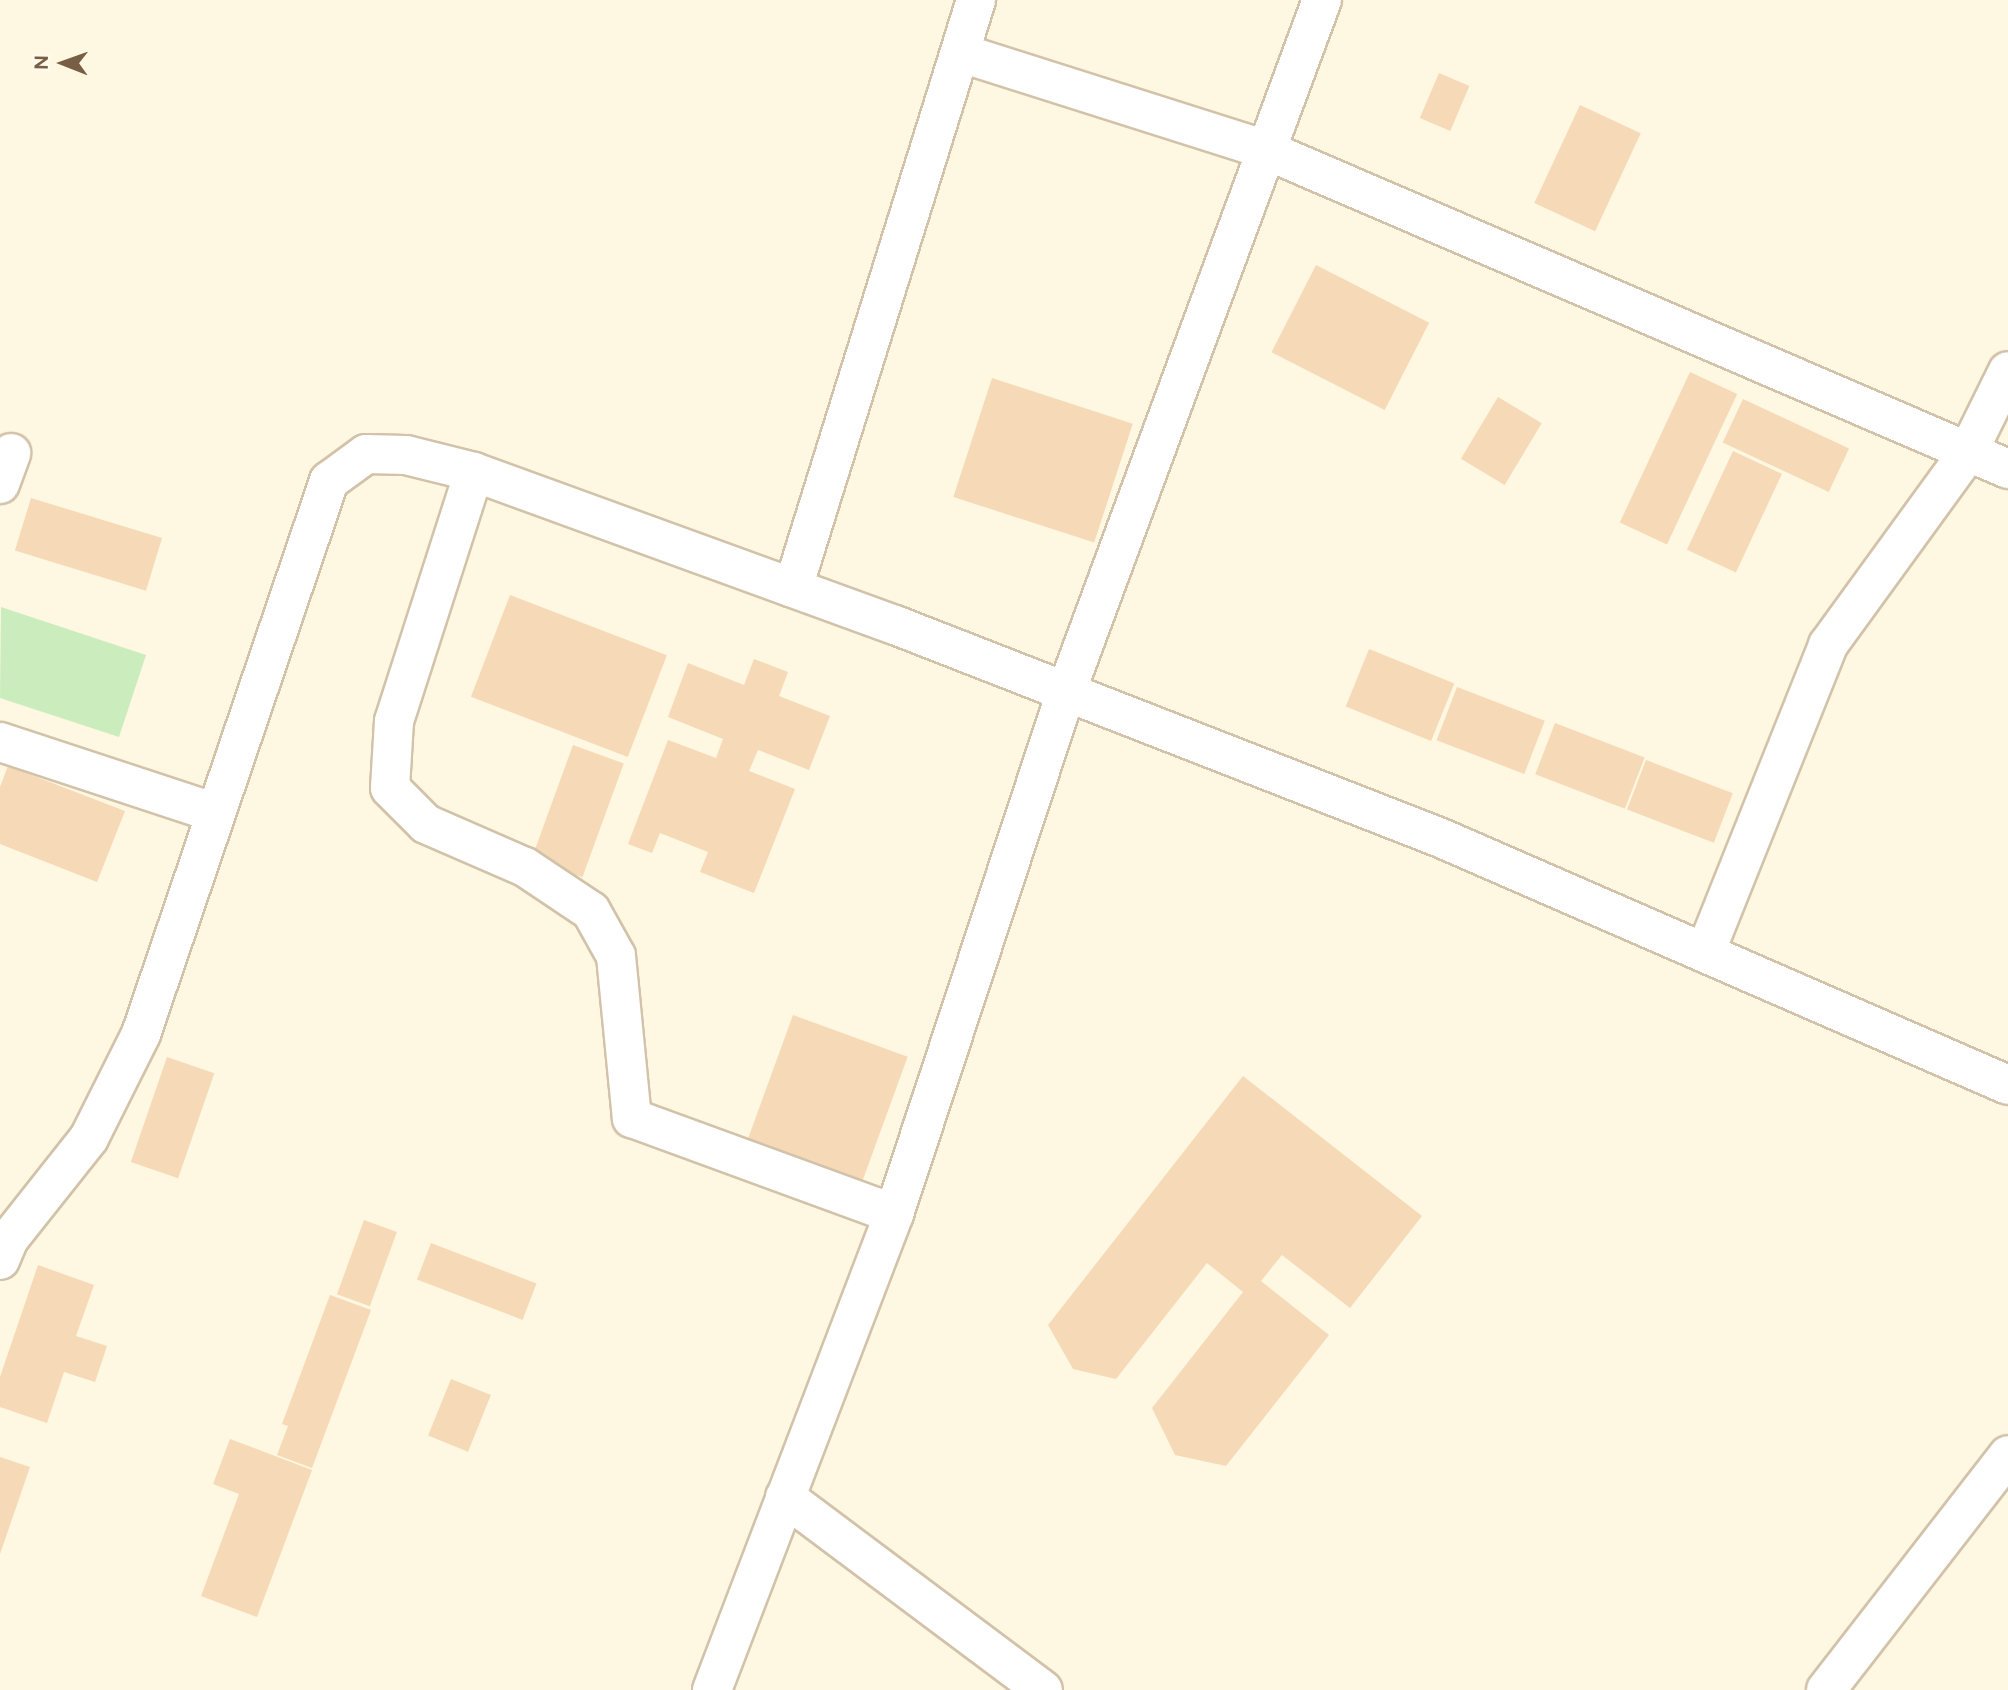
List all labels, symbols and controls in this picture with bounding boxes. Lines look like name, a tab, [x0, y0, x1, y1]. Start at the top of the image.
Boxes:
north arrow	[28, 28, 98, 98]
text: N	[30, 55, 53, 70]

